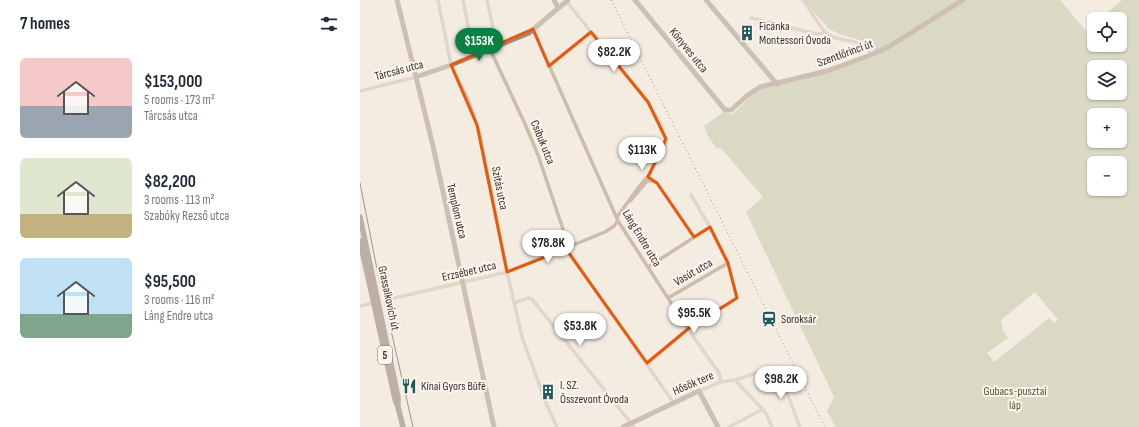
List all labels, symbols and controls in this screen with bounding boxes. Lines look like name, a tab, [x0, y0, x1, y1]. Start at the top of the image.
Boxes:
map controls	[1087, 12, 1127, 196]
button: locate	[1087, 12, 1127, 52]
icon: filters	[318, 13, 340, 35]
text: 7 homes	[20, 14, 70, 34]
place label: Ficánka Montessori Óvoda	[759, 19, 831, 48]
building icon: Ficánka Montessori Óvoda	[738, 24, 756, 42]
street label: Könyves utca	[666, 25, 711, 76]
pin: $153K	[451, 28, 507, 62]
text: $153K	[464, 33, 494, 49]
street label: Szentlőrinci út	[815, 36, 876, 71]
pin: $82.2K	[581, 39, 647, 73]
text: $82.2K	[597, 44, 631, 60]
street label: Tárcsás utca	[373, 57, 425, 84]
button: layers	[1087, 60, 1127, 100]
text: $153,000	[144, 72, 202, 92]
icon: home	[52, 74, 100, 122]
text: 5 rooms · 173 m²	[144, 92, 215, 108]
text: Tárcsás utca	[144, 108, 198, 124]
button: +	[1087, 108, 1127, 148]
street label: Csibuk utca	[527, 118, 558, 167]
pin: $113K	[614, 137, 670, 171]
text: $113K	[627, 142, 657, 158]
button: −	[1087, 156, 1127, 196]
street label: Szitás utca	[488, 165, 511, 211]
text: $82,200	[144, 172, 196, 192]
icon: home	[52, 174, 100, 222]
street label: Templom utca	[443, 182, 470, 241]
text: 3 rooms · 113 m²	[144, 192, 215, 208]
street label: Láng Endre utca	[619, 207, 665, 270]
text: Szabóky Rezső utca	[144, 208, 229, 224]
pin: $78.8K	[515, 230, 581, 264]
text: $78.8K	[531, 235, 565, 251]
street label: Vasút utca	[671, 255, 716, 290]
street label: Erzsébet utca	[441, 258, 498, 285]
street label: Grassalkovich út	[374, 264, 403, 332]
text: $95,500	[144, 272, 196, 292]
icon: home	[52, 274, 100, 322]
text: 3 rooms · 116 m²	[144, 292, 215, 308]
pin: $95.5K	[661, 300, 727, 334]
text: $95.5K	[677, 305, 711, 321]
text: Láng Endre utca	[144, 308, 213, 324]
station icon: Soroksár	[760, 310, 778, 328]
place label: Soroksár	[781, 312, 817, 327]
pin: $53.8K	[547, 313, 613, 347]
text: $53.8K	[563, 318, 597, 334]
road number: 5	[378, 346, 392, 364]
pin: $98.2K	[748, 366, 814, 400]
street label: Hősök tere	[670, 368, 716, 399]
text: $98.2K	[764, 371, 798, 387]
restaurant icon: Kínai Gyors Büfé	[400, 377, 418, 395]
place label: I. SZ. Összevont Óvoda	[560, 378, 629, 407]
place label: Kínai Gyors Büfé	[421, 379, 486, 394]
building icon: I. SZ. Összevont Óvoda	[539, 383, 557, 401]
park label: Gubacs-pusztai láp	[983, 384, 1047, 413]

